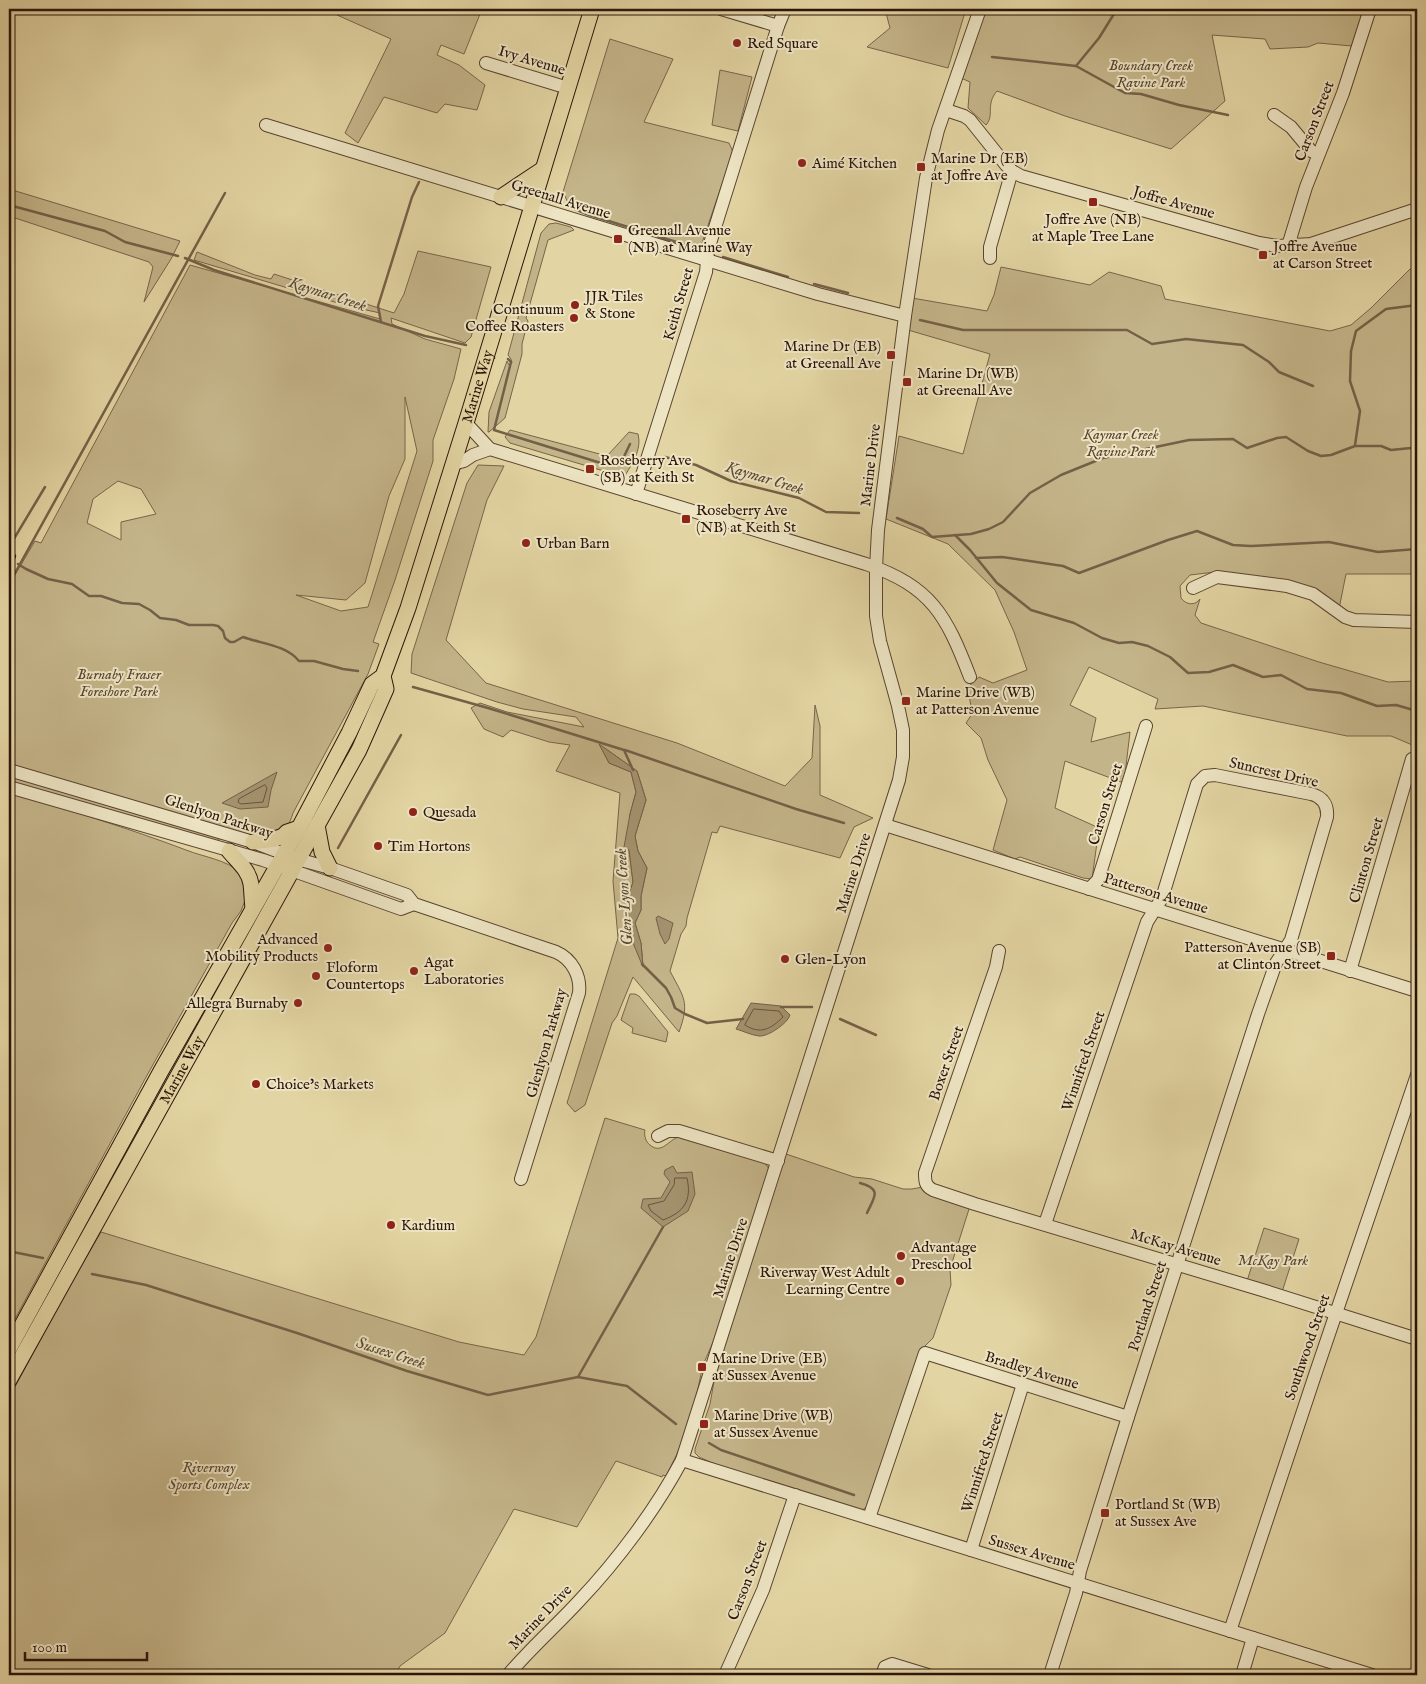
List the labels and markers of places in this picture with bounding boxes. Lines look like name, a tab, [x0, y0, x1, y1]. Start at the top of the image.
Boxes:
place label: Red Square	[747, 34, 818, 53]
marker: Red Square	[731, 37, 743, 49]
place label: Marine Dr (EB) at Joffre Ave	[931, 149, 1028, 185]
place label: Aimé Kitchen	[811, 154, 897, 173]
marker: Aimé Kitchen	[796, 157, 808, 169]
marker: Marine Dr (EB) at Joffre Ave	[915, 161, 927, 173]
marker: Joffre Ave (NB) at Maple Tree Lane	[1087, 196, 1099, 208]
place label: Joffre Ave (NB) at Maple Tree Lane	[1032, 210, 1154, 246]
place label: Greenall Avenue (NB) at Marine Way	[628, 221, 753, 257]
marker: Greenall Avenue (NB) at Marine Way	[612, 233, 624, 245]
place label: Joffre Avenue at Carson Street	[1271, 237, 1372, 273]
marker: Joffre Avenue at Carson Street	[1257, 249, 1269, 261]
place label: JJR Tiles & Stone	[583, 287, 643, 323]
marker: JJR Tiles & Stone	[569, 299, 581, 311]
place label: Continuum Coffee Roasters	[465, 300, 564, 336]
marker: Continuum Coffee Roasters	[568, 312, 580, 324]
place label: Marine Dr (EB) at Greenall Ave	[784, 337, 881, 373]
marker: Marine Dr (EB) at Greenall Ave	[885, 349, 897, 361]
place label: Marine Dr (WB) at Greenall Ave	[917, 364, 1019, 400]
marker: Marine Dr (WB) at Greenall Ave	[901, 376, 913, 388]
place label: Roseberry Ave (SB) at Keith St	[600, 451, 694, 487]
marker: Roseberry Ave (SB) at Keith St	[584, 463, 596, 475]
place label: Roseberry Ave (NB) at Keith St	[696, 501, 796, 537]
marker: Roseberry Ave (NB) at Keith St	[680, 513, 692, 525]
place label: Urban Barn	[536, 534, 610, 553]
marker: Urban Barn	[520, 537, 532, 549]
place label: Marine Drive (WB) at Patterson Avenue	[916, 683, 1039, 719]
marker: Marine Drive (WB) at Patterson Avenue	[900, 695, 912, 707]
place label: Quesada	[423, 803, 477, 822]
marker: Quesada	[407, 806, 419, 818]
place label: Tim Hortons	[388, 837, 470, 856]
marker: Tim Hortons	[372, 840, 384, 852]
place label: Advanced Mobility Products	[205, 930, 319, 966]
place label: Patterson Avenue (SB) at Clinton Street	[1184, 938, 1321, 974]
marker: Advanced Mobility Products	[322, 942, 334, 954]
place label: Glen-Lyon	[795, 950, 866, 969]
marker: Patterson Avenue (SB) at Clinton Street	[1325, 950, 1337, 962]
place label: Agat Laboratories	[423, 953, 504, 989]
marker: Glen-Lyon	[779, 953, 791, 965]
place label: Floform Countertops	[326, 958, 405, 994]
marker: Agat Laboratories	[408, 965, 420, 977]
marker: Floform Countertops	[310, 970, 322, 982]
place label: Allegra Burnaby	[185, 994, 289, 1013]
marker: Allegra Burnaby	[292, 997, 304, 1009]
place label: Choice's Markets	[266, 1075, 374, 1094]
marker: Choice's Markets	[250, 1078, 262, 1090]
place label: Kardium	[401, 1216, 456, 1235]
marker: Kardium	[385, 1219, 397, 1231]
place label: Advantage Preschool	[910, 1238, 977, 1274]
marker: Advantage Preschool	[895, 1250, 907, 1262]
place label: Riverway West Adult Learning Centre	[760, 1263, 890, 1299]
marker: Riverway West Adult Learning Centre	[894, 1275, 906, 1287]
place label: Marine Drive (EB) at Sussex Avenue	[712, 1349, 827, 1385]
marker: Marine Drive (EB) at Sussex Avenue	[696, 1361, 708, 1373]
place label: Marine Drive (WB) at Sussex Avenue	[714, 1406, 833, 1442]
marker: Marine Drive (WB) at Sussex Avenue	[698, 1418, 710, 1430]
place label: Portland St (WB) at Sussex Ave	[1115, 1495, 1221, 1531]
marker: Portland St (WB) at Sussex Ave	[1099, 1507, 1111, 1519]

